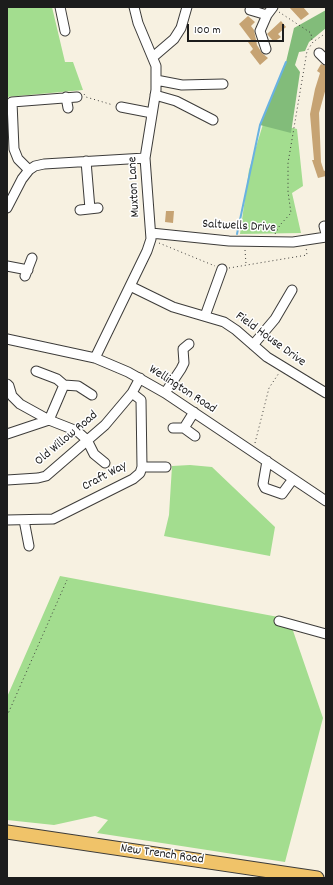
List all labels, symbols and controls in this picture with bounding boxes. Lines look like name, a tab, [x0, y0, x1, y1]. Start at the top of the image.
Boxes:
scale bar	[189, 16, 286, 42]
text: 100 m	[194, 22, 221, 39]
street label: Muxton Lane	[126, 156, 144, 218]
street label: Saltwells Drive	[202, 217, 276, 237]
street label: Field House Drive	[232, 309, 308, 371]
street label: Wellington Road	[145, 362, 219, 418]
street label: Old Willow Road	[32, 408, 102, 470]
street label: Craft Way	[80, 459, 130, 495]
street label: New Trench Road	[119, 841, 205, 869]

